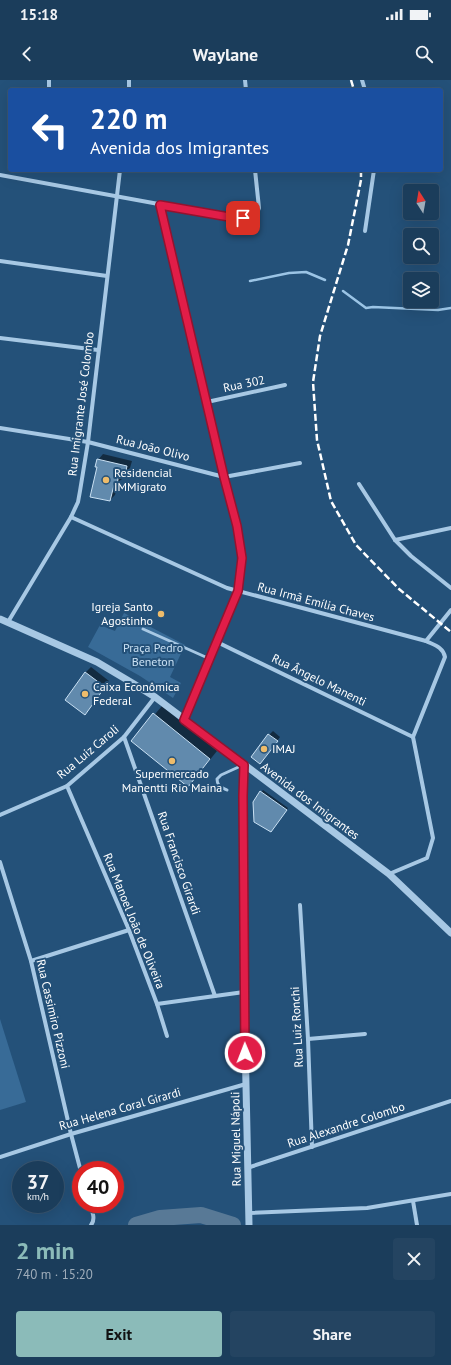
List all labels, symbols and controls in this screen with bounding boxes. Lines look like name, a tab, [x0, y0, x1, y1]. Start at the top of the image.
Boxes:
text: 15:18	[20, 5, 58, 24]
icon: back	[16, 43, 38, 65]
text: Waylane	[193, 43, 258, 66]
icon: search	[413, 43, 435, 65]
text: 220 m	[90, 100, 167, 137]
icon: left	[24, 104, 76, 156]
text: Avenida dos Imigrantes	[90, 136, 269, 159]
north arrow	[403, 184, 439, 220]
map controls	[403, 184, 439, 308]
pin	[226, 201, 260, 235]
icon: arrive	[232, 207, 254, 229]
button: search	[403, 228, 439, 264]
button: layers	[403, 272, 439, 308]
street label: Rua Imigrante José Colombo	[64, 331, 97, 477]
street label: Rua 302	[222, 372, 266, 395]
street label: Rua João Olivo	[115, 431, 191, 464]
place label: Residencial IMMigrato	[114, 465, 173, 494]
marker: Residencial IMMigrato	[101, 475, 111, 485]
street label: Rua Irmã Emília Chaves	[256, 579, 376, 624]
place label: Igreja Santo Agostinho	[91, 599, 153, 628]
marker: Igreja Santo Agostinho	[156, 609, 166, 619]
park label: Praça Pedro Beneton	[123, 640, 183, 669]
street label: Rua Ângelo Manenti	[269, 650, 369, 709]
place label: Caixa Econômica Federal	[93, 679, 180, 708]
marker: Caixa Econômica Federal	[80, 689, 90, 699]
street label: Rua Luiz Caroli	[54, 721, 122, 782]
place label: IMAJ	[272, 741, 296, 756]
marker: IMAJ	[259, 744, 269, 754]
marker: Supermercado Manentti Rio Maina	[167, 756, 177, 766]
street label: Avenida dos Imigrantes	[258, 759, 363, 843]
place label: Supermercado Manentti Rio Maina	[122, 766, 222, 795]
street label: Rua Francisco Girardi	[155, 809, 204, 916]
street label: Rua Manoel João de Oliveira	[100, 851, 169, 991]
street label: Rua Cassimiro Pizzoni	[34, 958, 73, 1070]
street label: Rua Luiz Ronchi	[287, 986, 306, 1068]
position arrow	[224, 1032, 266, 1074]
street label: Rua Helena Coral Girardi	[57, 1084, 183, 1133]
street label: Rua Miguel Nápoli	[227, 1092, 244, 1187]
street label: Rua Alexandre Colombo	[285, 1098, 406, 1151]
speed limit sign: 40	[72, 1161, 124, 1213]
text: 37	[27, 1169, 49, 1195]
text: km/h	[27, 1190, 49, 1203]
text: 2 min	[16, 1235, 75, 1266]
button: close	[393, 1238, 435, 1280]
text: 740 m · 15:20	[16, 1266, 93, 1283]
button: Exit	[16, 1311, 222, 1357]
button: Share	[230, 1311, 435, 1357]

